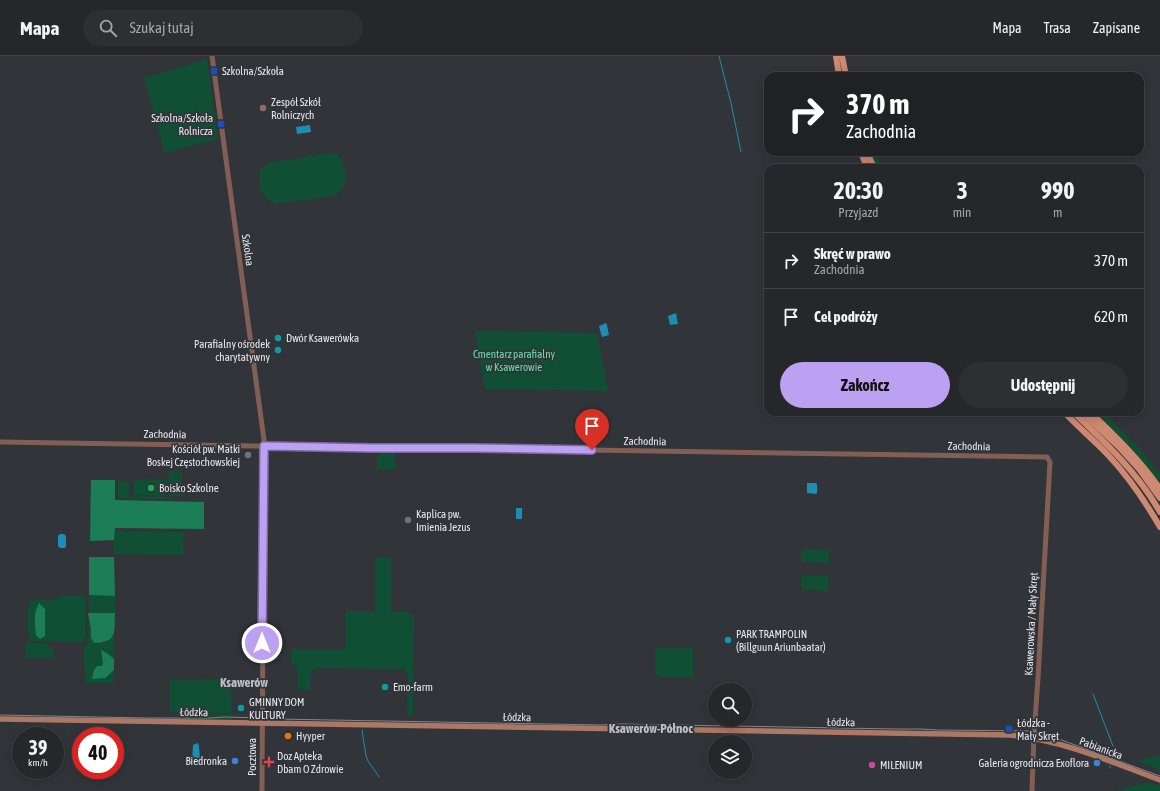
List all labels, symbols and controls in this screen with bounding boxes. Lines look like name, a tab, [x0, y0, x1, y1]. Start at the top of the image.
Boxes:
search box	[83, 10, 363, 46]
text: Mapa	[20, 17, 59, 39]
icon: search	[97, 17, 119, 39]
text: Szukaj tutaj	[129, 19, 194, 36]
text: Mapa	[993, 20, 1022, 36]
text: Trasa	[1044, 20, 1071, 36]
text: Zapisane	[1093, 20, 1140, 36]
place label: Szkolna/Szkoła	[222, 65, 284, 77]
marker: Szkolna/Szkoła	[209, 66, 219, 76]
icon: right	[780, 88, 832, 140]
text: 370 m	[846, 88, 909, 120]
place label: Zespół Szkół Rolniczych	[271, 96, 321, 121]
marker: Zespół Szkół Rolniczych	[258, 103, 268, 113]
place label: Szkolna/Szkoła Rolnicza	[151, 112, 213, 137]
marker: Szkolna/Szkoła Rolnicza	[216, 119, 226, 129]
text: Zachodnia	[846, 121, 916, 142]
text: 20:30	[833, 177, 883, 204]
text: 3	[956, 177, 968, 204]
text: 990	[1041, 177, 1075, 204]
text: Przyjazd	[838, 205, 878, 220]
text: min	[953, 205, 971, 220]
text: m	[1053, 205, 1062, 220]
street label: Szkolna	[240, 233, 256, 267]
text: Skręć w prawo	[814, 245, 891, 262]
icon: right	[780, 250, 802, 272]
text: 370 m	[1094, 252, 1128, 269]
text: Zachodnia	[814, 262, 865, 277]
icon: arrive	[780, 306, 802, 328]
text: Cel podróży	[814, 308, 878, 325]
text: 620 m	[1094, 308, 1128, 325]
place label: Dwór Ksawerówka	[286, 332, 359, 344]
marker: Dwór Ksawerówka	[273, 333, 283, 343]
place label: Parafialny ośrodek charytatywny	[194, 338, 270, 363]
marker: Parafialny ośrodek charytatywny	[273, 345, 283, 355]
park label: Cmentarz parafialny w Ksawerowie	[473, 348, 556, 373]
button: Zakończ	[780, 362, 950, 408]
button: Udostępnij	[958, 362, 1128, 408]
pin	[575, 409, 609, 450]
icon: arrive	[581, 415, 603, 437]
street label: Zachodnia	[143, 428, 187, 440]
street label: Zachodnia	[623, 435, 667, 447]
street label: Zachodnia	[947, 440, 991, 452]
place label: Kościół pw. Matki Boskej Częstochowskiej	[147, 443, 240, 468]
marker: Kościół pw. Matki Boskej Częstochowskiej	[243, 450, 253, 460]
place label: Boisko Szkolne	[159, 482, 219, 494]
marker: Boisko Szkolne	[146, 483, 156, 493]
place label: Kaplica pw. Imienia Jezus	[416, 508, 471, 533]
marker: Kaplica pw. Imienia Jezus	[403, 515, 413, 525]
street label: Ksawerowska / Mały Skręt	[1022, 572, 1040, 676]
position arrow	[241, 622, 283, 664]
place label: PARK TRAMPOLIN (Billguun Ariunbaatar)	[736, 628, 826, 653]
marker: PARK TRAMPOLIN (Billguun Ariunbaatar)	[723, 635, 733, 645]
district label: Ksawerów	[220, 675, 268, 690]
place label: Emo-farm	[393, 681, 433, 693]
marker: Emo-farm	[380, 682, 390, 692]
map controls	[708, 683, 752, 779]
button: search	[708, 683, 752, 727]
place label: GMINNY DOM KULTURY	[249, 696, 304, 721]
marker: GMINNY DOM KULTURY	[236, 703, 246, 713]
street label: Łódzka	[180, 706, 208, 718]
street label: Łódzka	[503, 711, 531, 723]
street label: Łódzka	[827, 716, 855, 728]
place label: Łódzka - Mały Skręt	[1017, 717, 1059, 742]
district label: Ksawerów-Północ	[609, 721, 693, 736]
marker: Łódzka - Mały Skręt	[1004, 724, 1014, 734]
speed limit sign: 40	[72, 727, 124, 779]
place label: Hyyper	[296, 730, 326, 742]
marker: Hyyper	[283, 731, 293, 741]
button: layers	[708, 735, 752, 779]
street label: Pabianicka	[1078, 735, 1124, 761]
text: 39	[29, 736, 47, 759]
street label: Pocztowa	[246, 738, 258, 776]
place label: Doz Apteka Dbam O Zdrowie	[277, 750, 343, 775]
place label: Biedronka	[185, 755, 227, 767]
marker: Biedronka	[230, 756, 240, 766]
text: km/h	[28, 757, 48, 768]
marker: Doz Apteka Dbam O Zdrowie	[264, 757, 274, 767]
place label: Galeria ogrodnicza Exoflora	[978, 757, 1089, 769]
marker: Galeria ogrodnicza Exoflora	[1092, 758, 1102, 768]
place label: MILENIUM	[880, 759, 922, 771]
marker: MILENIUM	[867, 760, 877, 770]

